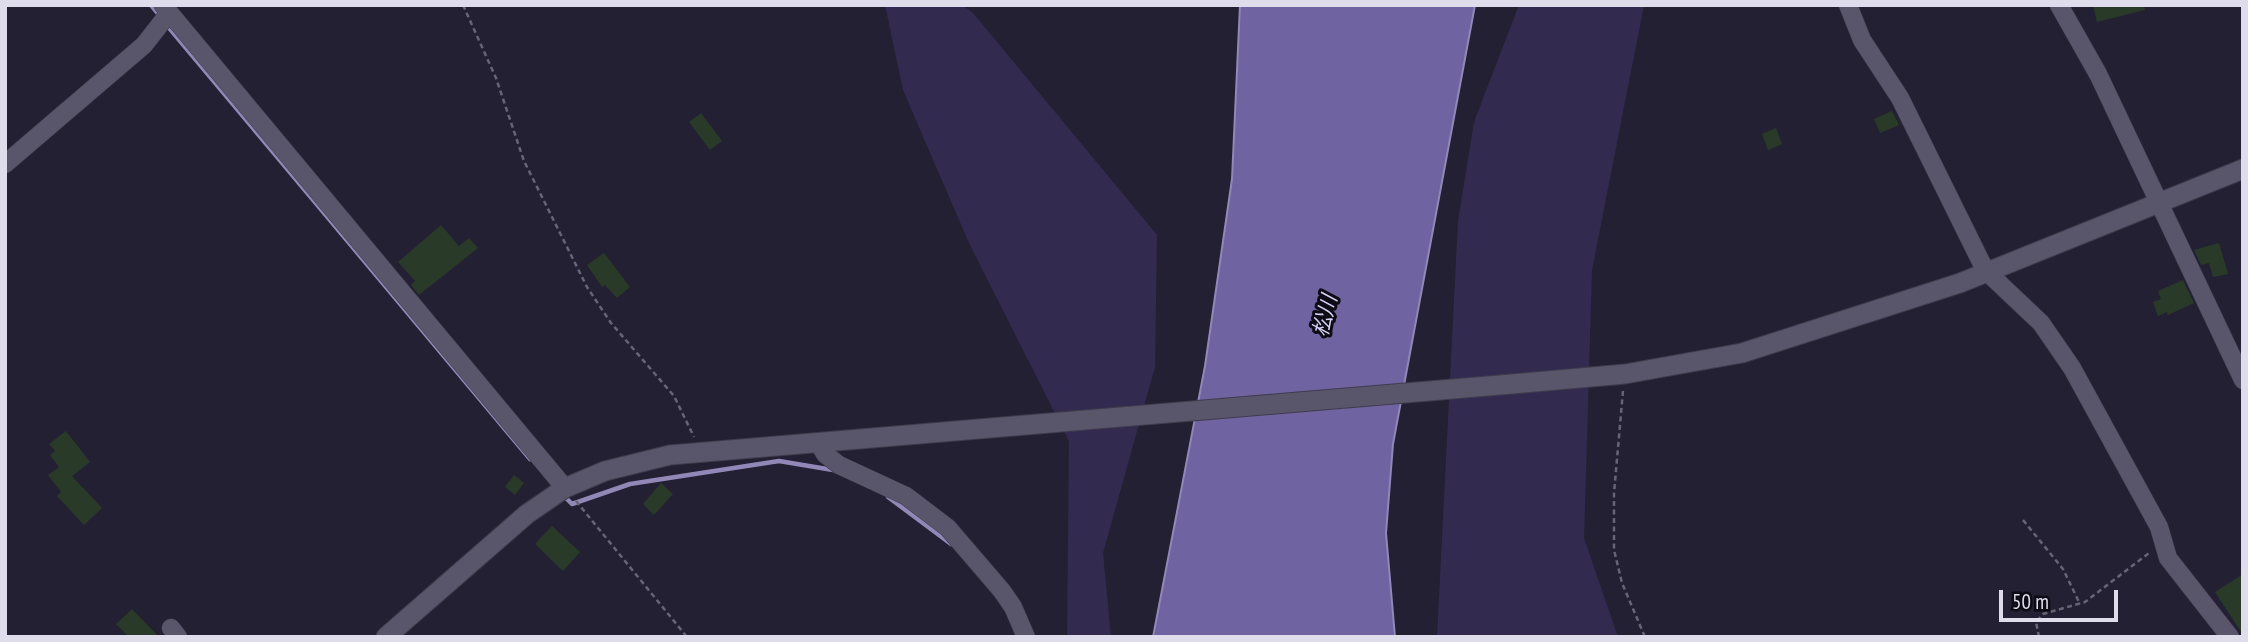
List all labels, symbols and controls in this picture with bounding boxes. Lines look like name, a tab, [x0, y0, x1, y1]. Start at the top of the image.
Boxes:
water label: 松川	[1309, 293, 1343, 339]
scale bar	[2003, 576, 2122, 620]
text: 50 m	[2012, 588, 2049, 615]

